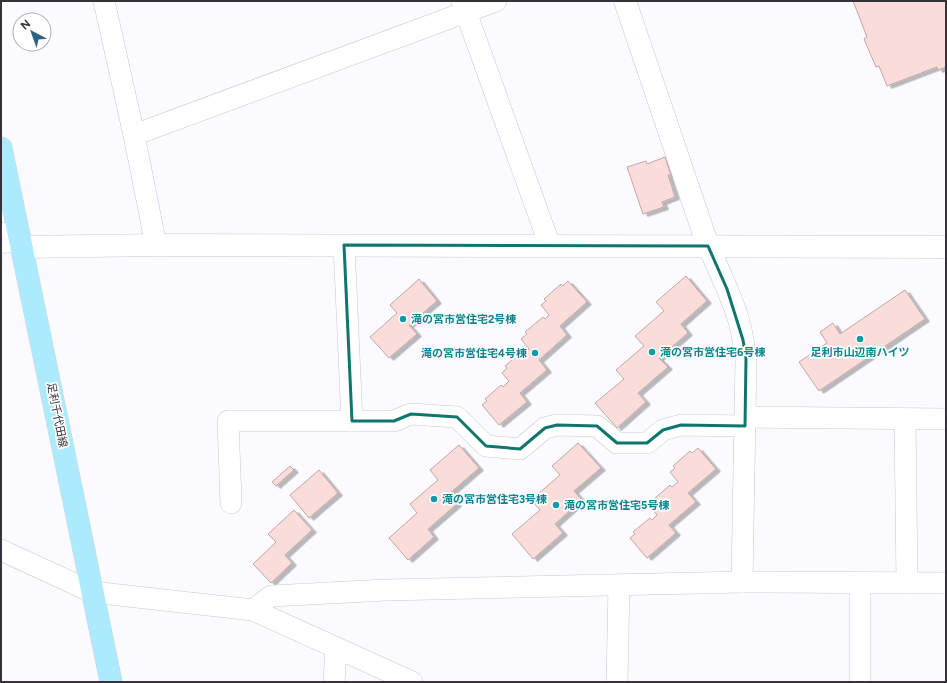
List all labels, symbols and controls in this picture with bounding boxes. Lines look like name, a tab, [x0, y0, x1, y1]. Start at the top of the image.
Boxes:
north arrow	[12, 12, 52, 52]
text: N	[18, 17, 33, 33]
place label: 滝の宮市営住宅2号棟	[411, 313, 516, 326]
marker: 滝の宮市営住宅2号棟	[398, 314, 408, 324]
marker: 足利市山辺南ハイツ	[855, 334, 865, 344]
place label: 滝の宮市営住宅6号棟	[660, 346, 765, 359]
place label: 足利市山辺南ハイツ	[811, 346, 909, 359]
place label: 滝の宮市営住宅4号棟	[421, 347, 527, 360]
marker: 滝の宮市営住宅6号棟	[647, 347, 657, 357]
marker: 滝の宮市営住宅4号棟	[530, 348, 540, 358]
street label: 足利千代田線	[44, 381, 70, 449]
place label: 滝の宮市営住宅3号棟	[442, 493, 547, 506]
marker: 滝の宮市営住宅3号棟	[429, 494, 439, 504]
place label: 滝の宮市営住宅5号棟	[564, 499, 669, 512]
marker: 滝の宮市営住宅5号棟	[551, 500, 561, 510]

